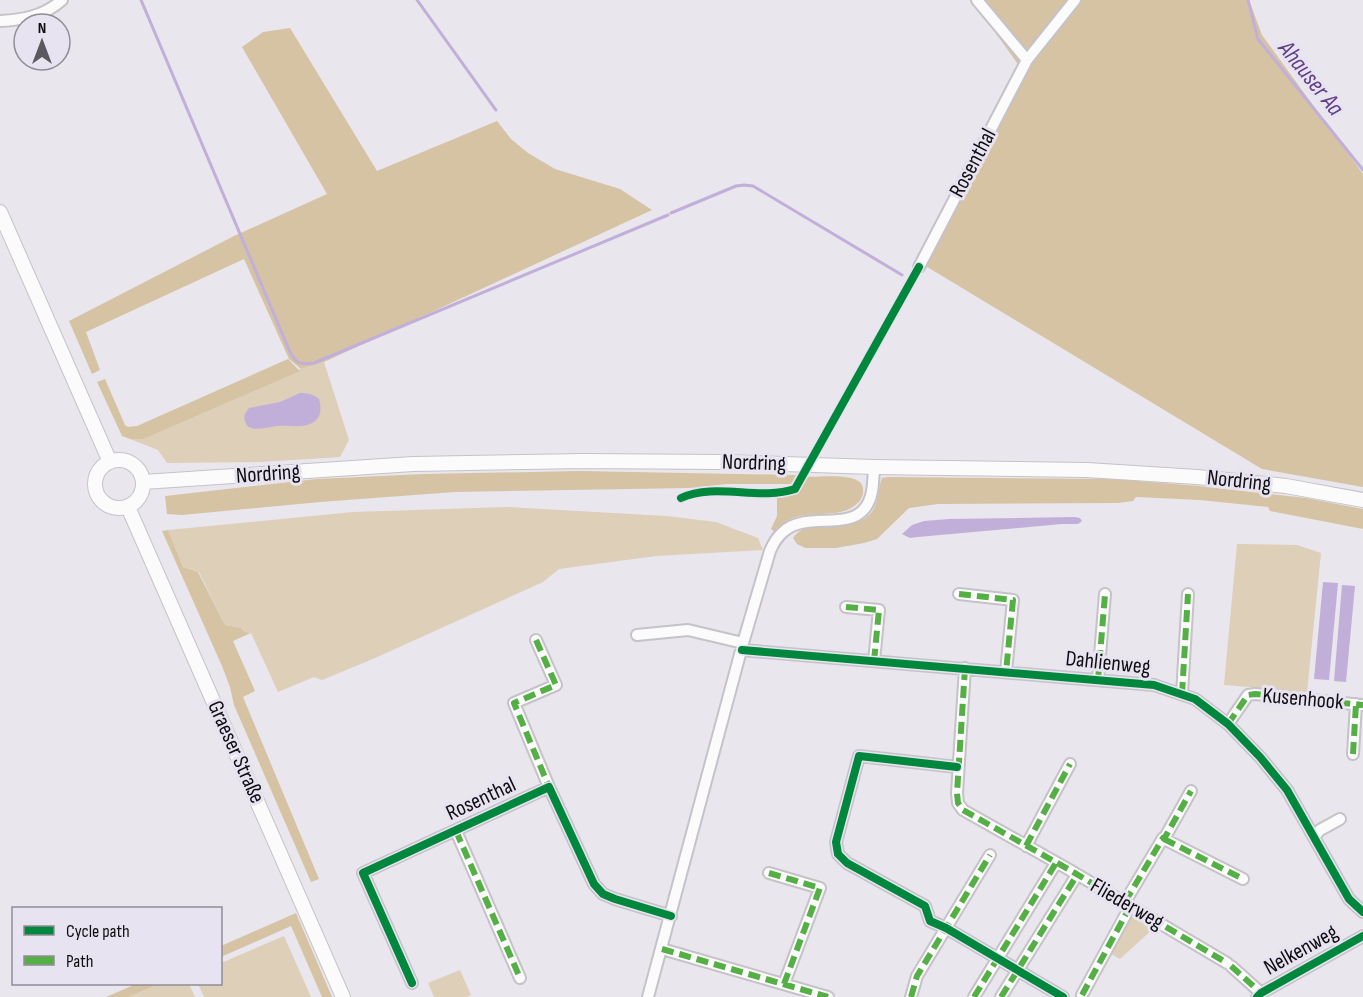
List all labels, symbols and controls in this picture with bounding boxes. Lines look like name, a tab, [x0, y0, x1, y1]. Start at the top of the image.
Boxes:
north arrow	[12, 12, 72, 72]
text: N	[38, 19, 46, 38]
water label: Ahauser Aa	[1271, 34, 1350, 122]
street label: Rosenthal	[944, 124, 1002, 202]
street label: Nordring	[722, 448, 787, 478]
street label: Nordring	[235, 458, 301, 490]
street label: Nordring	[1206, 464, 1272, 498]
street label: Dahlienweg	[1064, 645, 1152, 681]
street label: Kusenhook	[1261, 682, 1345, 716]
street label: Graeser Straße	[201, 696, 271, 808]
street label: Rosenthal	[442, 771, 520, 827]
street label: Fliederweg	[1085, 872, 1169, 936]
legend	[12, 907, 222, 985]
street label: Nelkenweg	[1259, 919, 1343, 981]
text: Cycle path	[66, 921, 130, 942]
text: Path	[66, 951, 94, 972]

